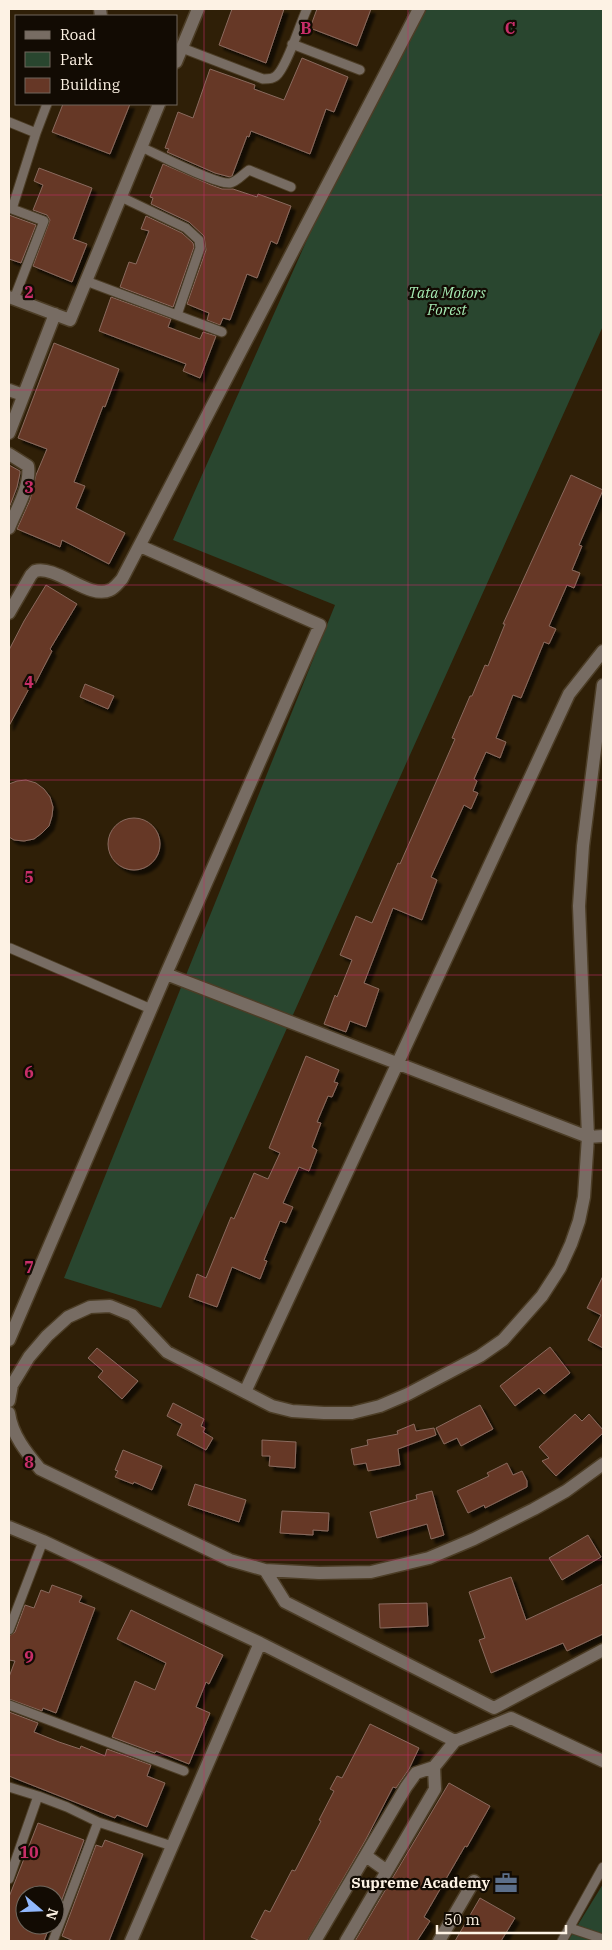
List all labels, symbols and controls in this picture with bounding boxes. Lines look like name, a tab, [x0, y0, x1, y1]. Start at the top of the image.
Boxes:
legend	[15, 15, 178, 105]
text: B	[300, 18, 312, 38]
text: C	[505, 18, 515, 38]
text: Road	[60, 25, 96, 44]
text: Park	[60, 50, 93, 69]
text: Building	[60, 75, 120, 94]
text: 2	[24, 282, 34, 302]
park label: Tata Motors Forest	[408, 283, 486, 319]
text: 3	[24, 477, 34, 497]
text: 4	[24, 672, 34, 692]
text: 5	[24, 867, 34, 887]
text: 6	[24, 1062, 34, 1082]
text: 7	[24, 1257, 34, 1277]
text: 8	[24, 1452, 34, 1472]
text: 9	[24, 1647, 34, 1667]
text: 10	[19, 1842, 39, 1862]
office icon: Supreme Academy	[493, 1870, 519, 1896]
place label: Supreme Academy	[351, 1873, 490, 1892]
north arrow	[15, 1885, 65, 1935]
scale bar	[437, 1902, 566, 1934]
text: N	[42, 1906, 63, 1922]
text: 50 m	[444, 1910, 480, 1929]

